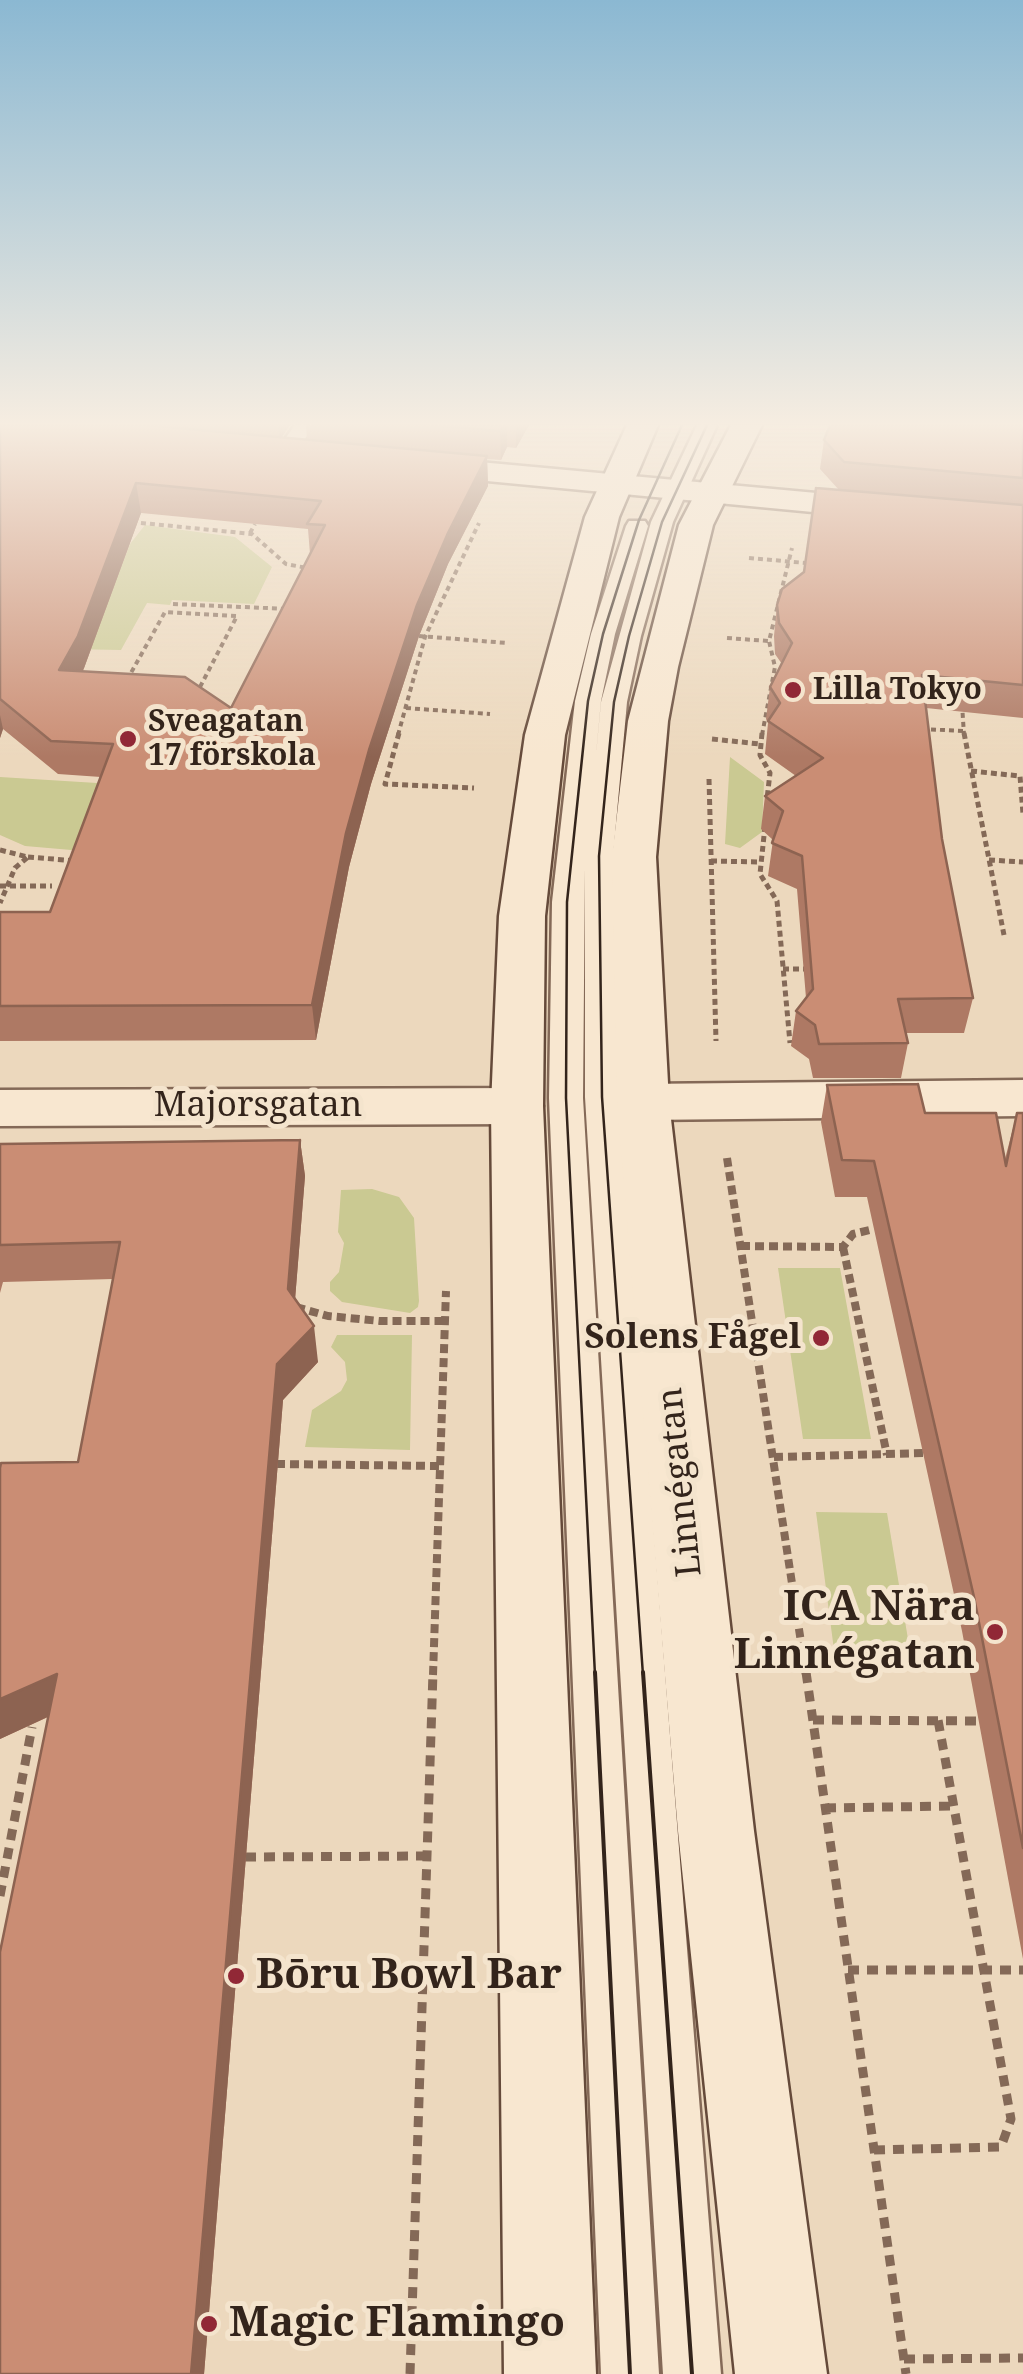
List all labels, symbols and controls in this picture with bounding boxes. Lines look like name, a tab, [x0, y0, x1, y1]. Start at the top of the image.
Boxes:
place label: Lilla Tokyo	[813, 672, 982, 708]
marker: Lilla Tokyo	[782, 679, 804, 701]
place label: Sveagatan 17 förskola	[148, 704, 316, 774]
marker: Sveagatan 17 förskola	[117, 728, 139, 750]
street label: Majorsgatan	[154, 1085, 362, 1127]
place label: Solens Fågel	[584, 1317, 801, 1359]
marker: Solens Fågel	[810, 1327, 832, 1349]
street label: Linnégatan	[650, 1385, 712, 1579]
place label: ICA Nära Linnégatan	[734, 1583, 975, 1682]
marker: ICA Nära Linnégatan	[984, 1621, 1006, 1643]
place label: Bōru Bowl Bar	[256, 1951, 562, 2001]
marker: Bōru Bowl Bar	[225, 1965, 247, 1987]
place label: Magic Flamingo	[229, 2299, 565, 2349]
marker: Magic Flamingo	[198, 2313, 220, 2335]

